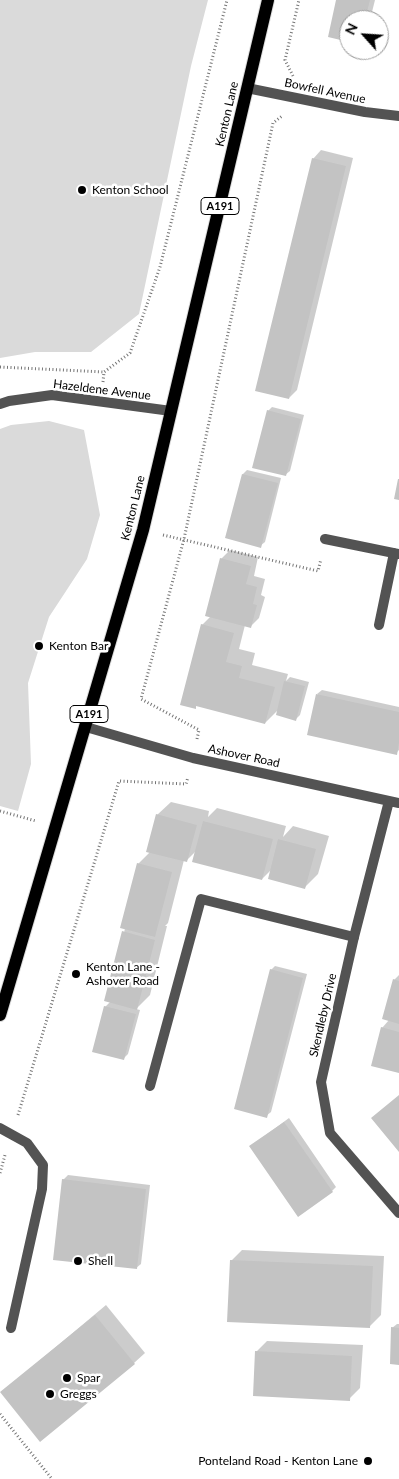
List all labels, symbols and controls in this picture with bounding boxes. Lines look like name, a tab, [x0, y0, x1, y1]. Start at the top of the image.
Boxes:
north arrow	[339, 10, 389, 60]
text: N	[341, 20, 361, 37]
street label: Bowfell Avenue	[283, 75, 367, 107]
street label: Kenton Lane	[213, 80, 241, 148]
place label: Kenton School	[92, 183, 169, 197]
marker: Kenton School	[76, 184, 88, 196]
road number: A191	[201, 198, 239, 215]
street label: Hazeldene Avenue	[52, 377, 152, 403]
street label: Kenton Lane	[118, 474, 148, 542]
place label: Kenton Bar	[49, 639, 108, 653]
marker: Kenton Bar	[33, 640, 45, 652]
road number: A191	[70, 706, 108, 722]
street label: Ashover Road	[207, 741, 281, 771]
place label: Kenton Lane - Ashover Road	[86, 960, 160, 988]
marker: Kenton Lane - Ashover Road	[70, 968, 82, 980]
street label: Skendleby Drive	[306, 972, 340, 1058]
place label: Shell	[88, 1254, 113, 1268]
marker: Shell	[72, 1255, 84, 1267]
place label: Spar	[77, 1371, 100, 1385]
marker: Spar	[61, 1372, 73, 1384]
place label: Greggs	[60, 1387, 97, 1401]
marker: Greggs	[44, 1388, 56, 1400]
place label: Ponteland Road - Kenton Lane	[198, 1454, 358, 1468]
marker: Ponteland Road - Kenton Lane	[362, 1455, 374, 1467]

